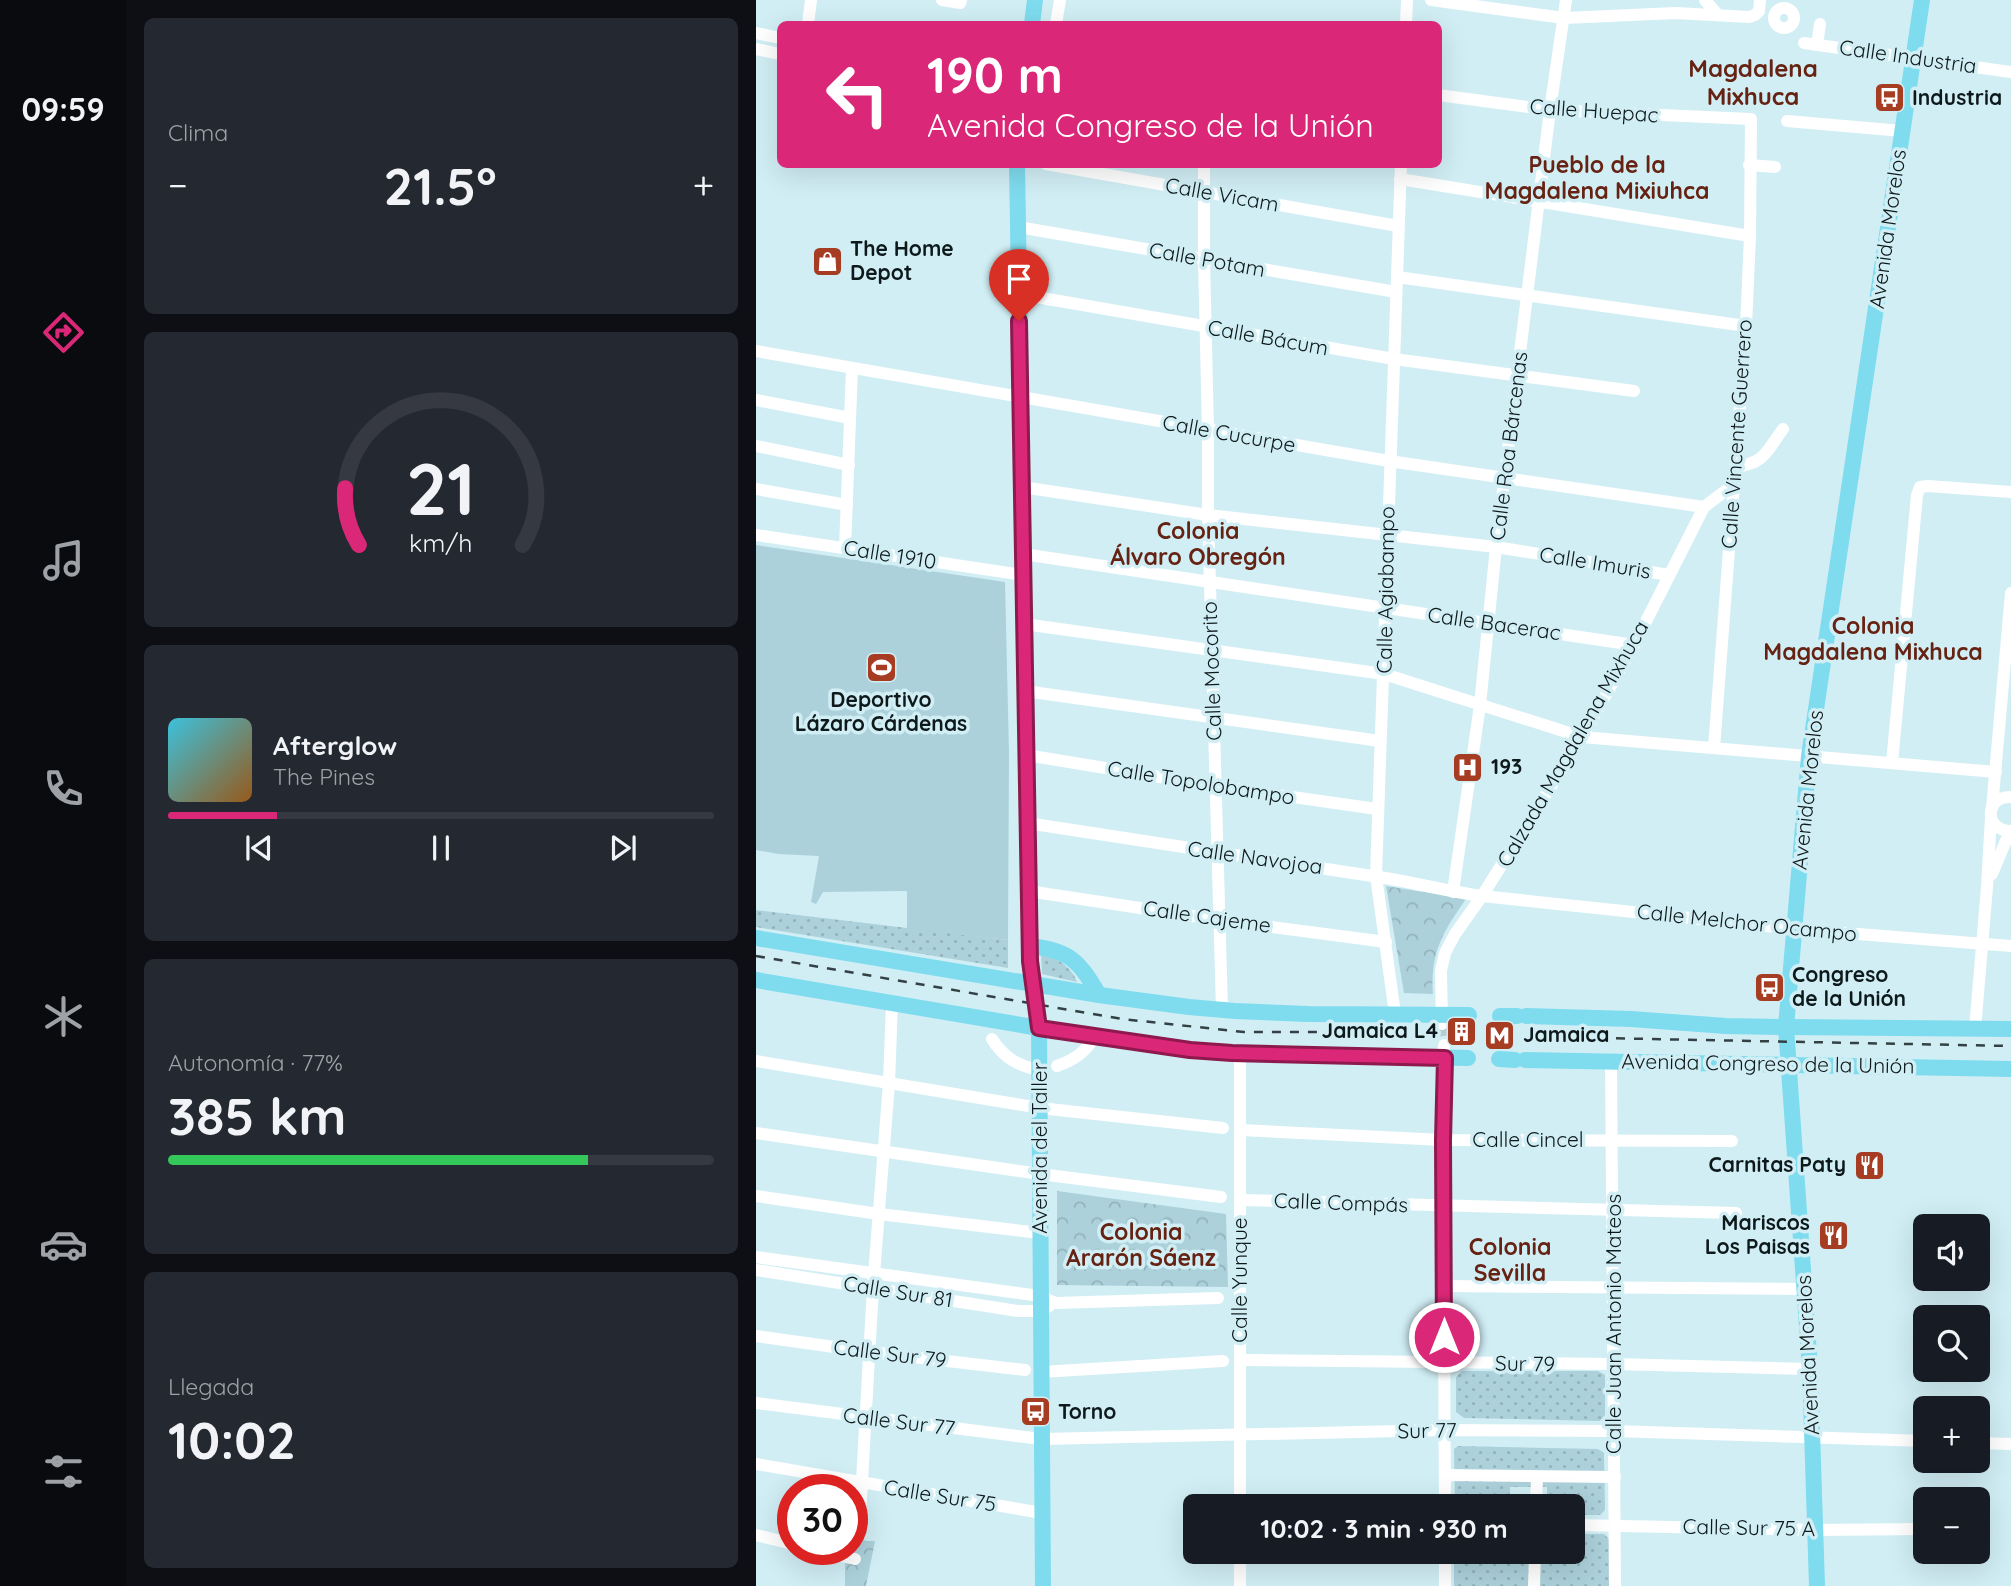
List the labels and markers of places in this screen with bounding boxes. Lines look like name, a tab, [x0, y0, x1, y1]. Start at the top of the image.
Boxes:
bus stop icon: Industria	[1872, 81, 1906, 115]
place label: Industria	[1912, 84, 2002, 110]
place label: The Home Depot	[850, 235, 954, 285]
shop icon: The Home Depot	[810, 244, 844, 278]
pin	[989, 249, 1049, 321]
sports icon: Deportivo Lázaro Cárdenas	[864, 651, 898, 685]
place label: Deportivo Lázaro Cárdenas	[795, 686, 967, 736]
hospital icon: 193	[1451, 750, 1485, 784]
place label: 193	[1491, 753, 1522, 779]
place label: Congreso de la Unión	[1792, 961, 1906, 1011]
bus stop icon: Congreso de la Unión	[1752, 970, 1786, 1004]
building icon: Jamaica L4	[1444, 1014, 1478, 1048]
place label: Jamaica L4	[1322, 1017, 1438, 1043]
metro station icon: Jamaica	[1483, 1018, 1517, 1052]
place label: Jamaica	[1523, 1021, 1609, 1047]
restaurant icon: Carnitas Paty	[1852, 1148, 1886, 1182]
place label: Carnitas Paty	[1709, 1151, 1846, 1177]
place label: Mariscos Los Paisas	[1705, 1209, 1810, 1259]
restaurant icon: Mariscos Los Paisas	[1816, 1218, 1850, 1252]
bus stop icon: Torno	[1018, 1395, 1052, 1429]
place label: Torno	[1058, 1398, 1116, 1424]

